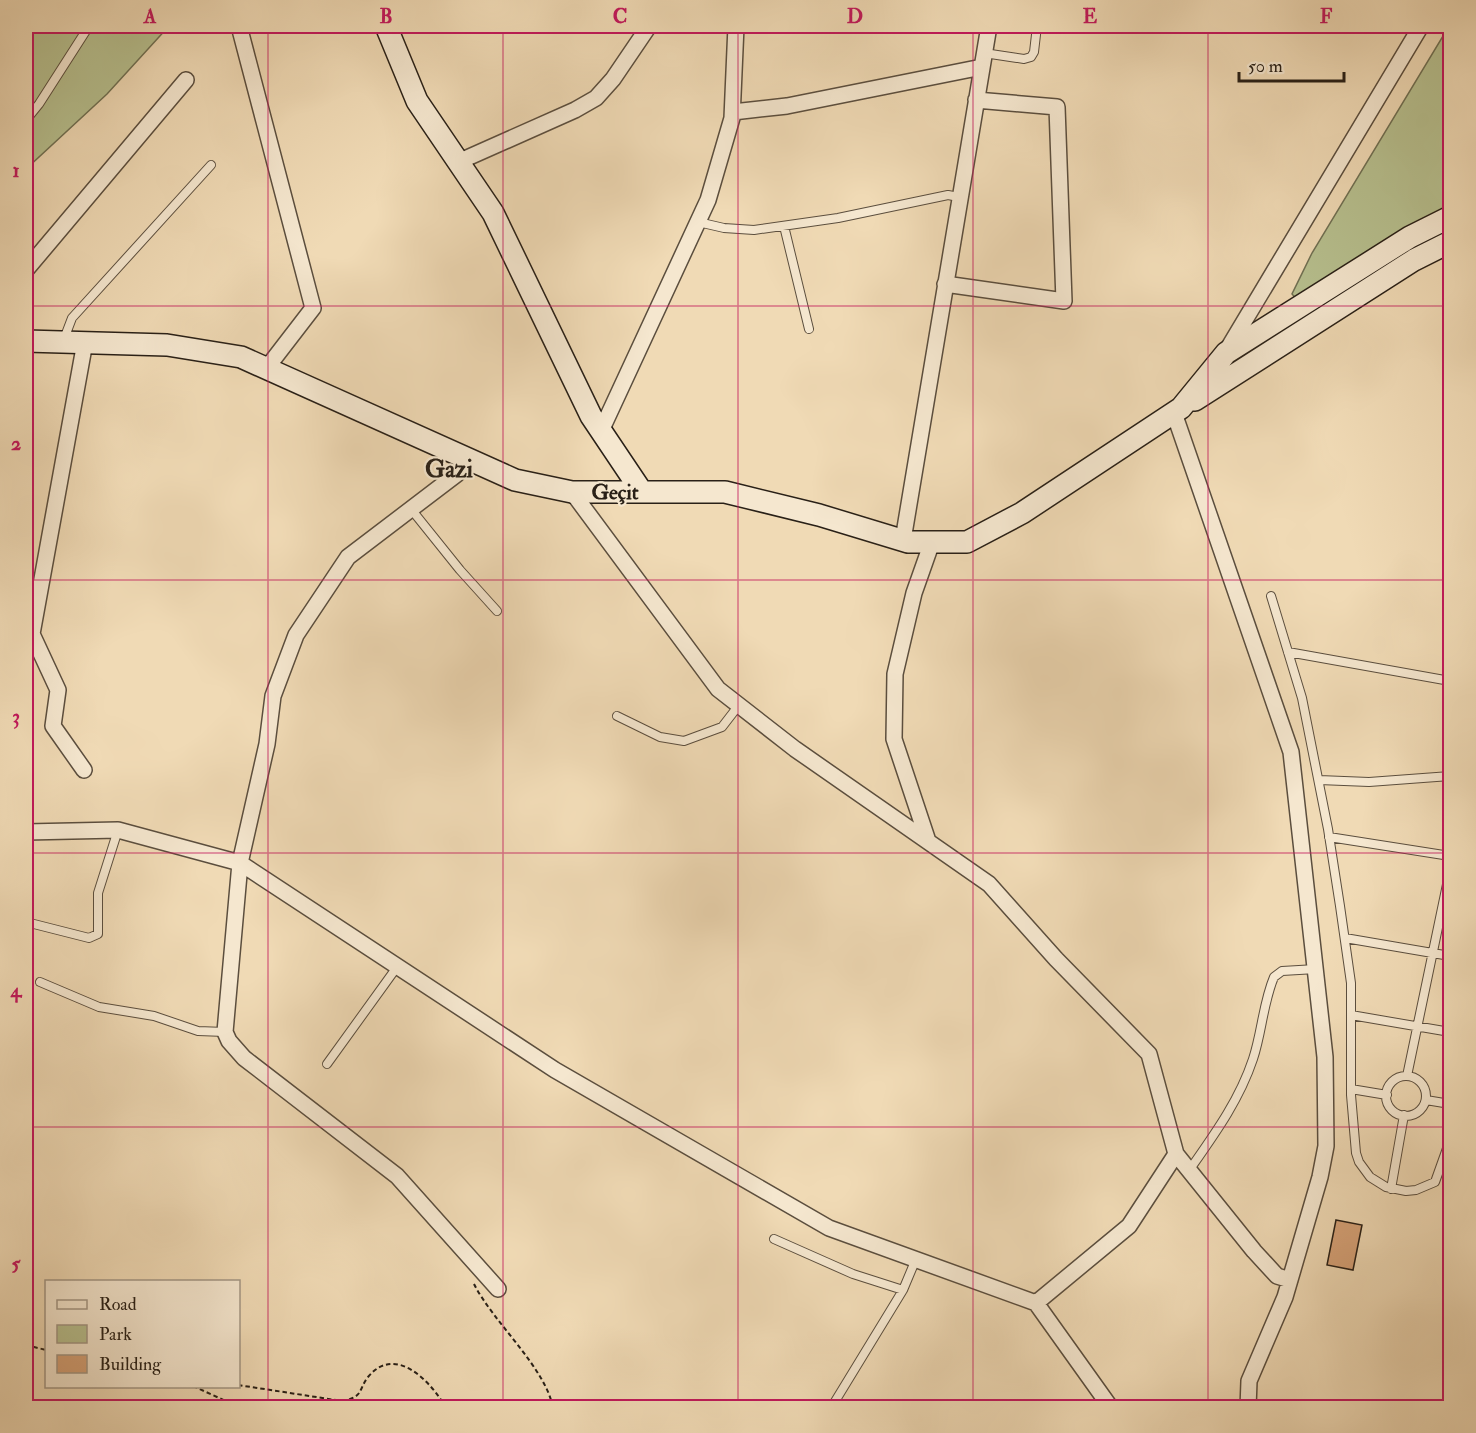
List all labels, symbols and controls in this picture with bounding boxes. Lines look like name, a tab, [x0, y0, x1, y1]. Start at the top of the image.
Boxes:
text: A	[143, 4, 157, 29]
text: B	[379, 4, 393, 29]
text: C	[613, 4, 627, 29]
text: D	[847, 4, 863, 29]
text: E	[1083, 4, 1098, 29]
text: F	[1320, 4, 1333, 29]
scale bar	[1239, 45, 1344, 83]
text: 50 m	[1248, 55, 1283, 78]
text: 1	[12, 158, 20, 183]
text: 2	[11, 431, 21, 456]
district label: Gazi	[425, 454, 474, 485]
district label: Geçit	[591, 479, 639, 506]
text: 3	[12, 704, 20, 729]
text: 4	[10, 978, 23, 1003]
text: 5	[12, 1251, 22, 1276]
legend	[45, 1280, 240, 1388]
text: Road	[99, 1293, 137, 1316]
text: Park	[99, 1323, 132, 1346]
text: Building	[99, 1353, 162, 1376]

